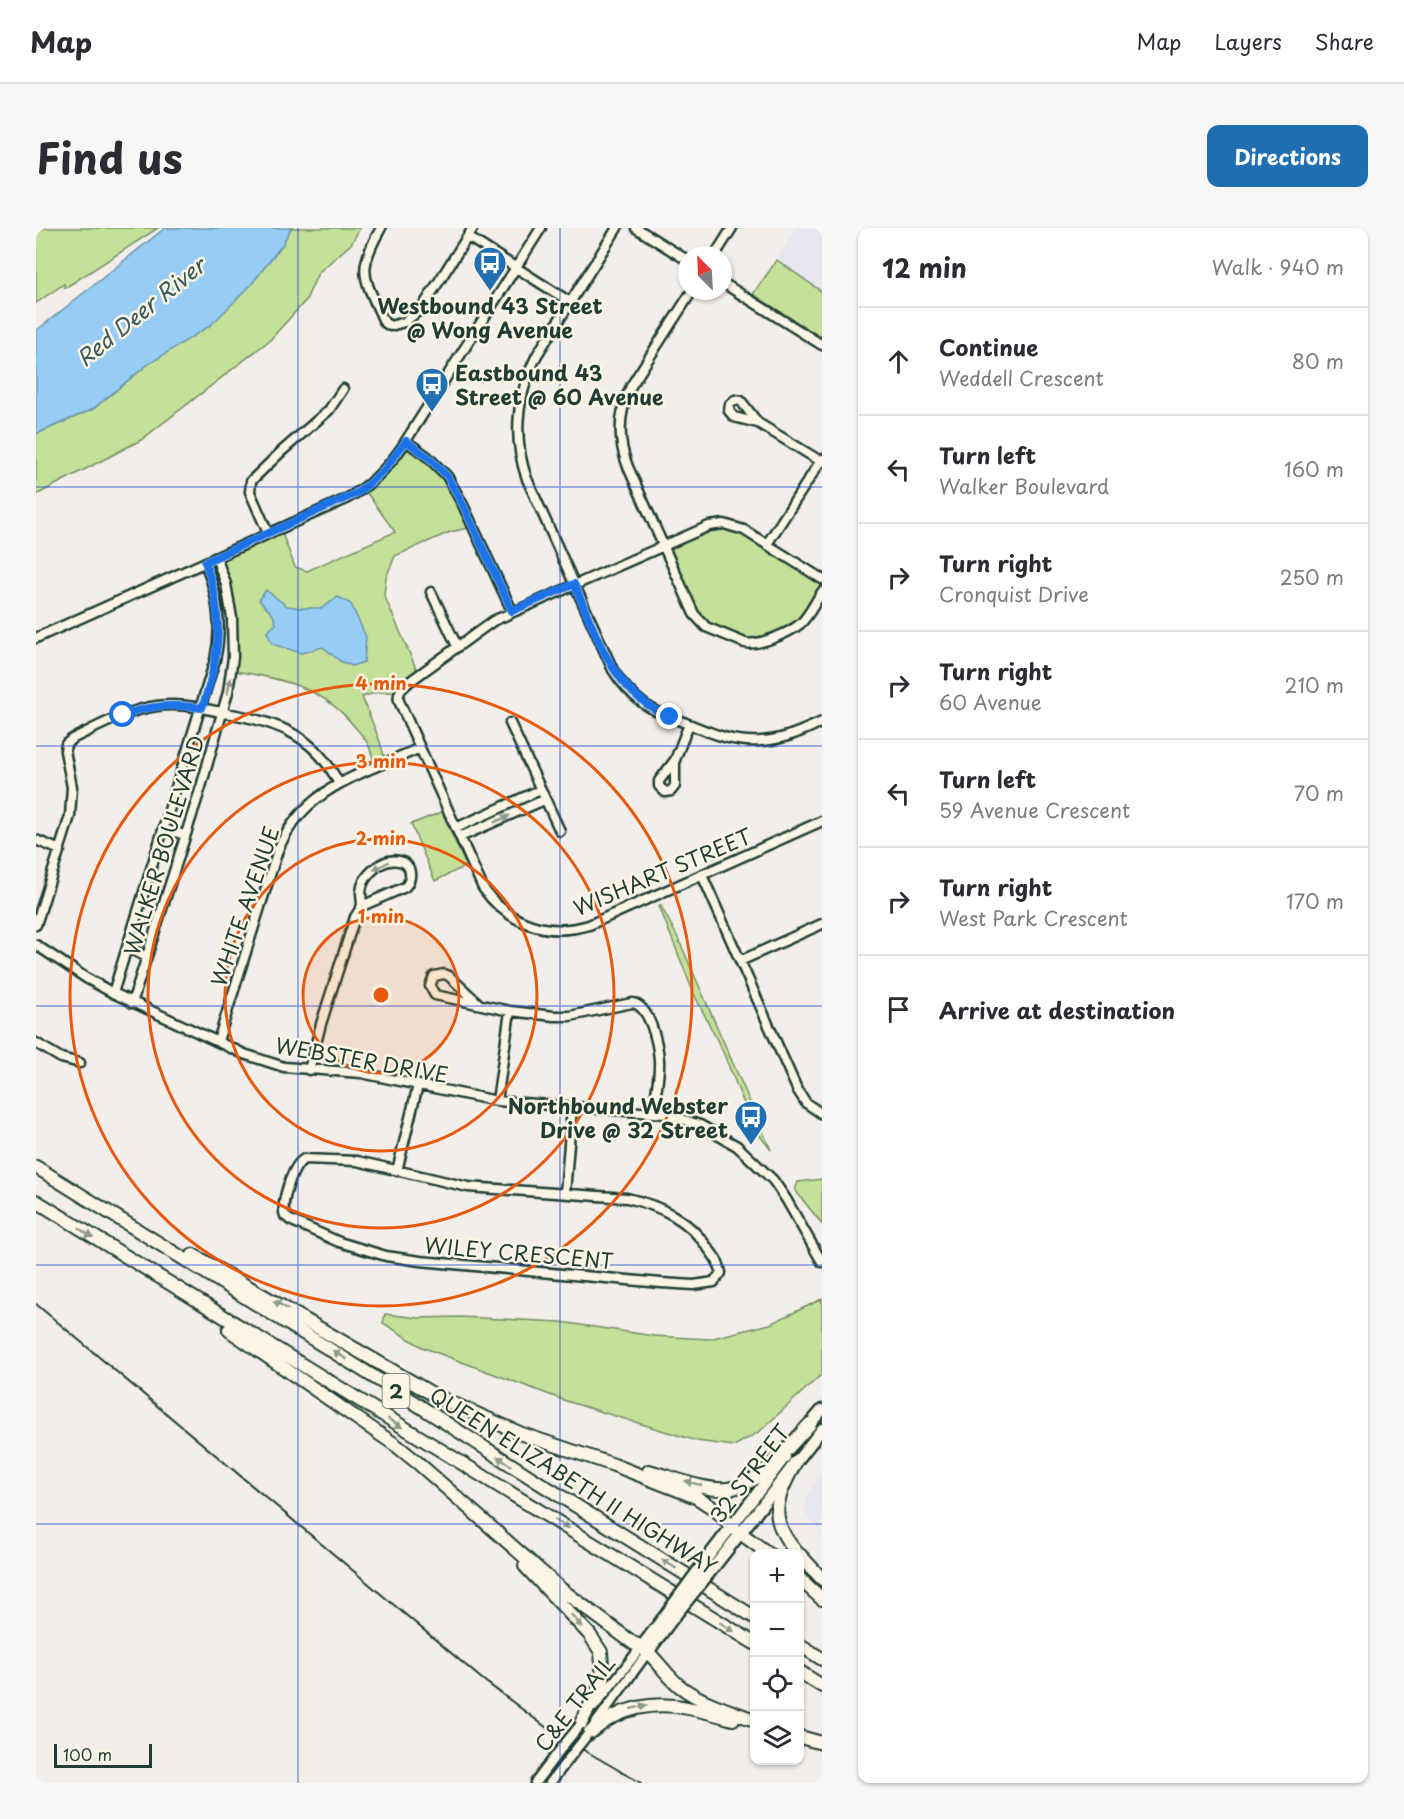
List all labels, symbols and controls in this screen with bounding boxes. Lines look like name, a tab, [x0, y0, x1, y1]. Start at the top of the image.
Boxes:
text: Map	[30, 20, 92, 63]
text: Map	[1137, 25, 1181, 57]
text: Layers	[1214, 25, 1282, 57]
text: Share	[1315, 25, 1374, 57]
text: Find us	[36, 125, 183, 188]
button: Directions	[1207, 125, 1368, 187]
bus stop icon: Westbound 43 Street @ Wong Avenue	[472, 245, 508, 292]
north arrow	[678, 246, 732, 300]
water label: Red Deer River	[69, 247, 214, 373]
text: 12 min	[882, 248, 967, 287]
text: Walk · 940 m	[1212, 252, 1344, 282]
place label: Westbound 43 Street @ Wong Avenue	[377, 289, 603, 345]
text: Continue	[939, 330, 1038, 363]
icon: ahead	[882, 345, 915, 378]
text: 80 m	[1292, 346, 1344, 376]
place label: Eastbound 43 Street @ 60 Avenue	[455, 356, 664, 412]
text: Weddell Crescent	[939, 363, 1104, 393]
bus stop icon: Eastbound 43 Street @ 60 Avenue	[414, 366, 450, 413]
text: Turn left	[939, 438, 1036, 471]
icon: left	[882, 453, 915, 486]
text: 160 m	[1284, 454, 1344, 484]
text: Walker Boulevard	[939, 471, 1109, 501]
text: Turn right	[939, 546, 1052, 579]
icon: right	[882, 561, 915, 594]
text: 250 m	[1280, 562, 1344, 592]
text: Cronquist Drive	[939, 579, 1089, 609]
text: Turn right	[939, 654, 1052, 687]
text: 4 min	[355, 669, 407, 696]
icon: right	[882, 669, 915, 702]
text: 210 m	[1285, 670, 1344, 700]
one-way arrow	[225, 677, 235, 695]
text: 60 Avenue	[939, 687, 1042, 717]
route start	[109, 701, 135, 727]
route end	[656, 703, 682, 729]
street label: WALKER BOULEVARD	[114, 731, 212, 959]
text: 3 min	[356, 747, 406, 774]
text: Turn left	[939, 762, 1036, 795]
icon: left	[882, 777, 915, 810]
text: 70 m	[1294, 778, 1344, 808]
text: 59 Avenue Crescent	[939, 795, 1130, 825]
one-way arrow	[494, 814, 511, 823]
street label: WISHART STREET	[568, 819, 757, 923]
street label: WHITE AVENUE	[202, 822, 286, 990]
text: 2 min	[356, 824, 406, 851]
one-way arrow	[372, 861, 389, 871]
text: Turn right	[939, 870, 1052, 903]
icon: right	[882, 885, 915, 918]
text: 170 m	[1286, 886, 1344, 916]
text: 1 min	[358, 902, 404, 929]
text: West Park Crescent	[939, 903, 1128, 933]
centre of rings	[371, 985, 391, 1005]
icon: arrive	[882, 993, 915, 1026]
text: Arrive at destination	[939, 993, 1175, 1026]
street label: WEBSTER DRIVE	[273, 1028, 451, 1090]
place label: Northbound Webster Drive @ 32 Street	[508, 1089, 728, 1145]
bus stop icon: Northbound Webster Drive @ 32 Street	[733, 1099, 769, 1146]
one-way arrow	[77, 1227, 94, 1238]
street label: WILEY CRESCENT	[423, 1228, 615, 1276]
one-way arrow	[273, 1300, 289, 1311]
one-way arrow	[332, 1350, 348, 1361]
road number: 2	[382, 1374, 410, 1408]
street label: QUEEN ELIZABETH II HIGHWAY	[424, 1378, 724, 1582]
street label: 32 STREET	[701, 1416, 797, 1529]
one-way arrow	[387, 1417, 403, 1428]
one-way arrow	[496, 1455, 512, 1466]
one-way arrow	[684, 1478, 702, 1487]
one-way arrow	[554, 1518, 570, 1529]
map controls	[750, 1549, 804, 1765]
button: +	[750, 1549, 804, 1603]
one-way arrow	[661, 1559, 677, 1570]
button: −	[750, 1603, 804, 1657]
one-way arrow	[570, 1613, 583, 1628]
one-way arrow	[719, 1621, 735, 1632]
street label: C&E TRAIL	[526, 1648, 622, 1758]
button: locate	[750, 1657, 804, 1711]
one-way arrow	[630, 1702, 648, 1712]
button: layers	[750, 1711, 804, 1765]
scale bar	[54, 1741, 152, 1768]
text: 100 m	[63, 1742, 112, 1766]

